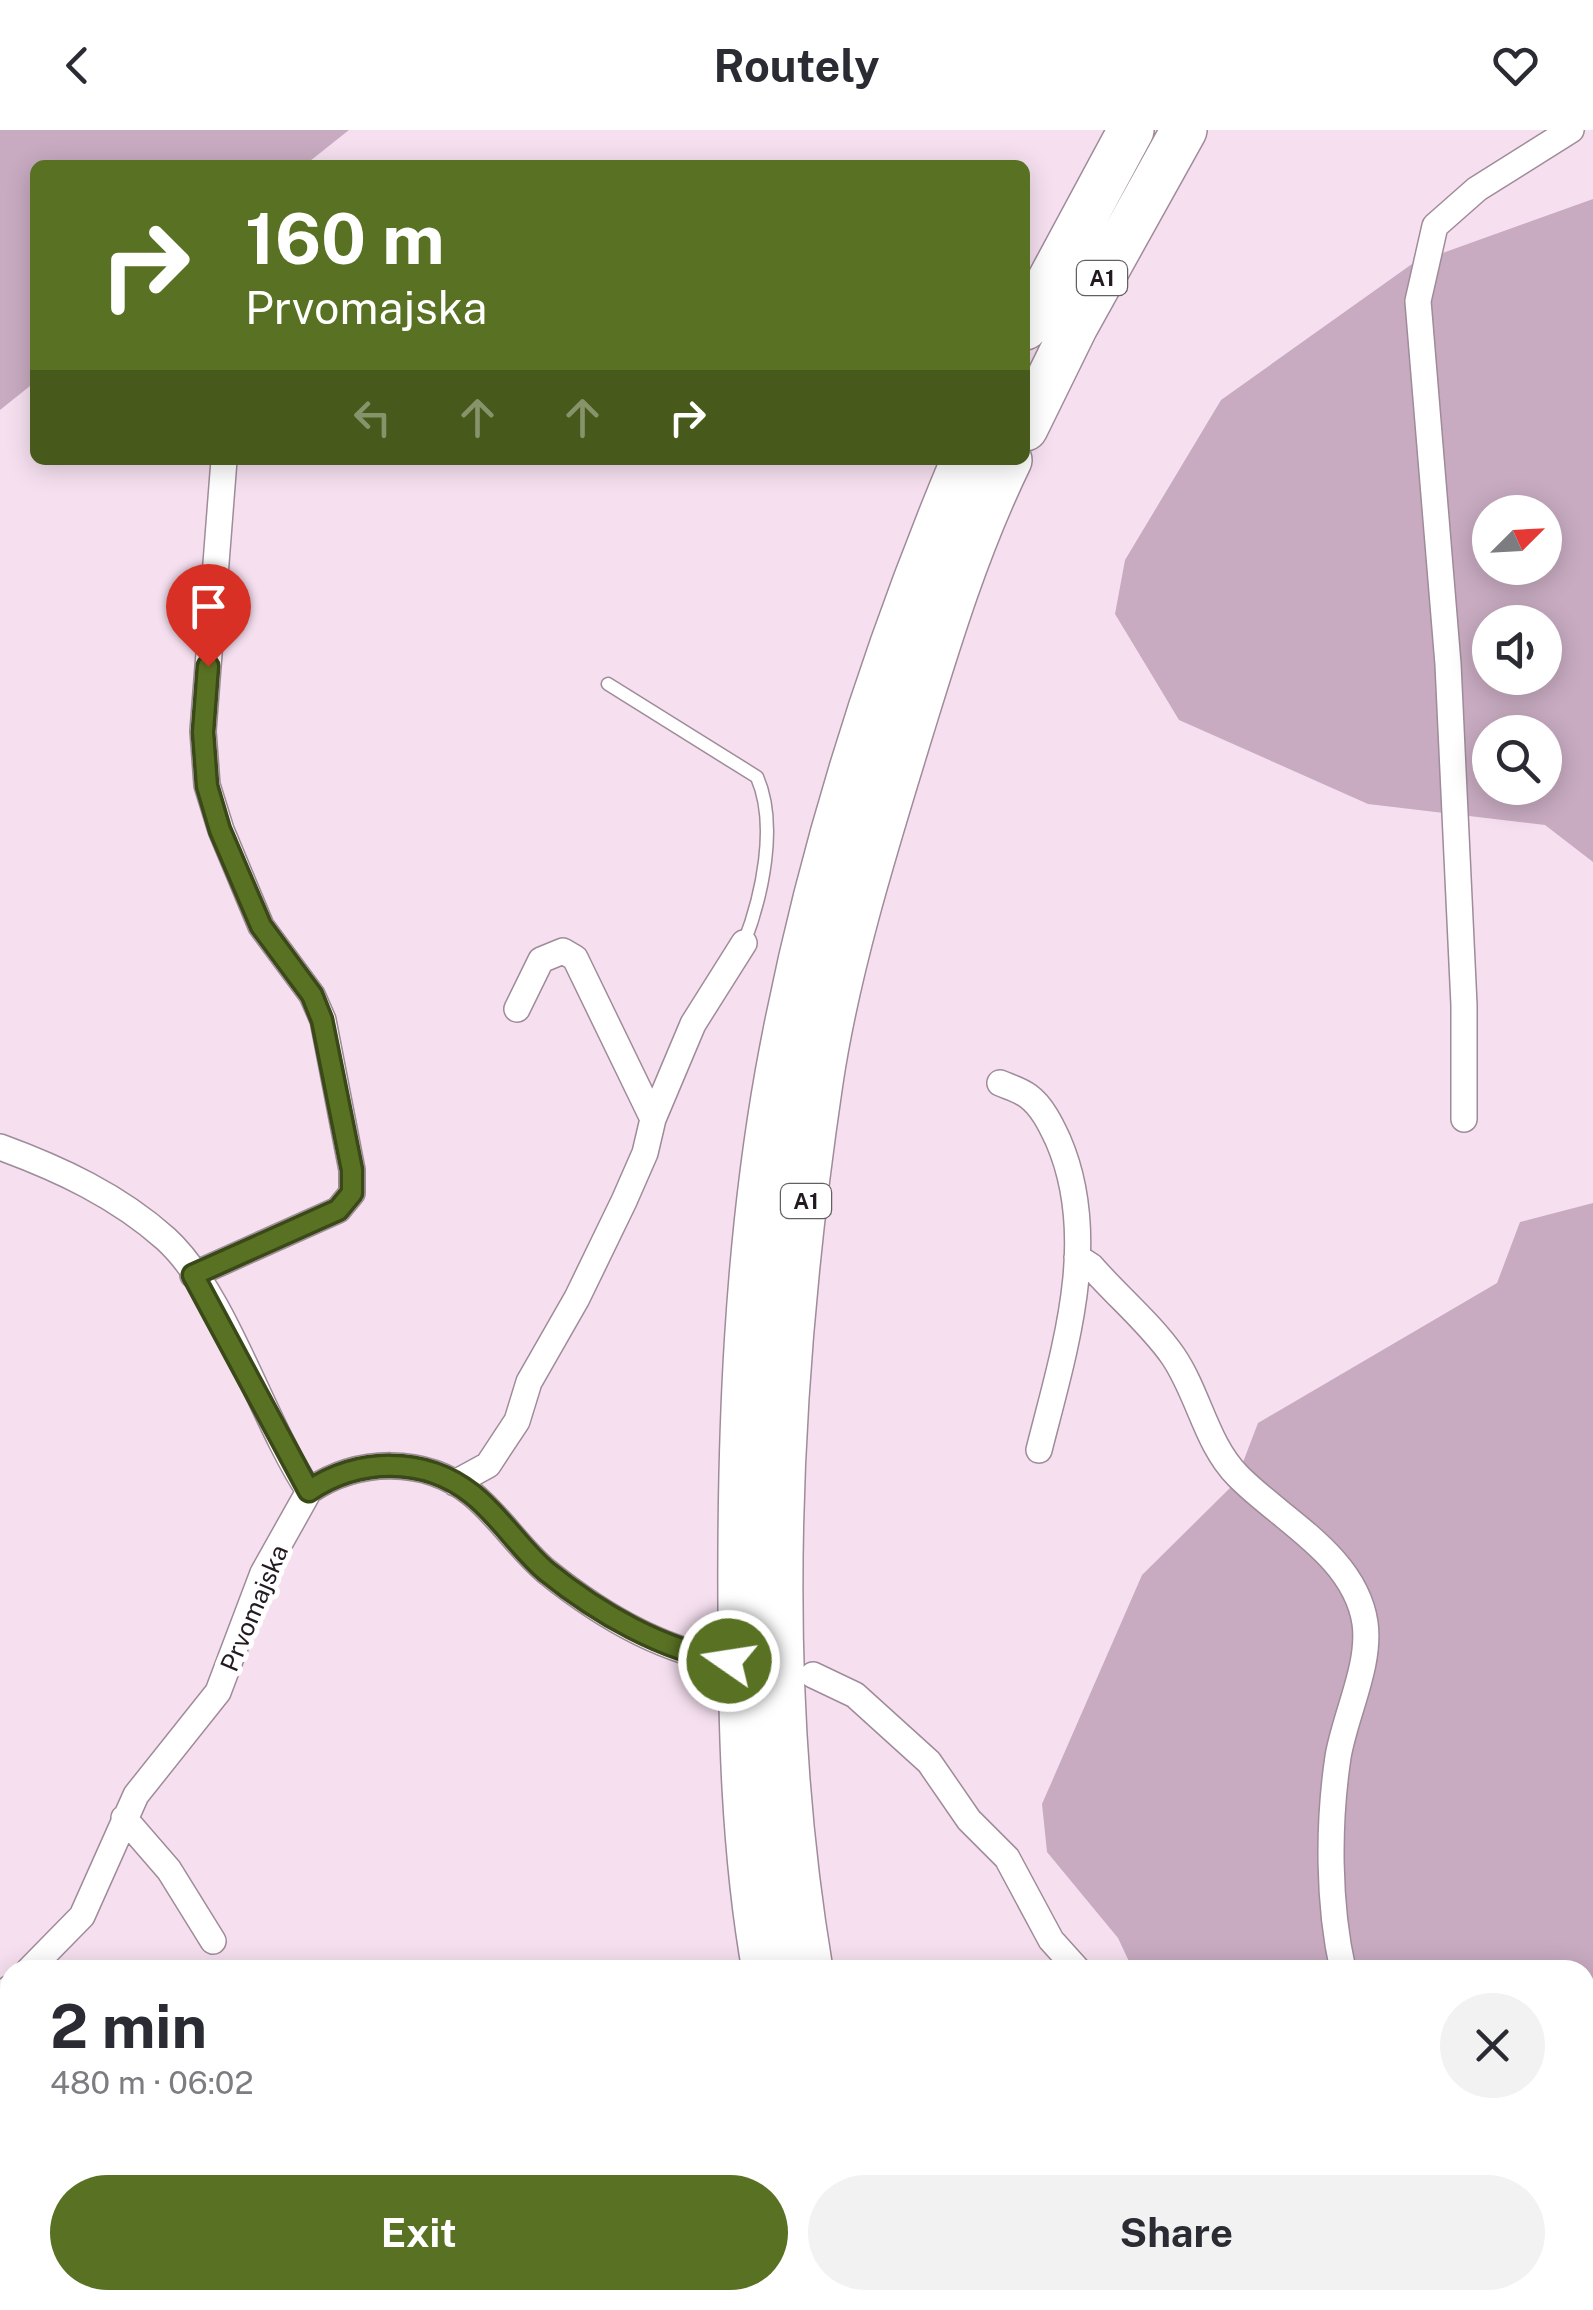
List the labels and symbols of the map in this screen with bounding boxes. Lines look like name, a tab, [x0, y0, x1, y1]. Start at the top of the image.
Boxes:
road number: A1	[1077, 261, 1127, 295]
north arrow	[1472, 495, 1562, 585]
pin	[166, 564, 251, 667]
road number: A1	[781, 1184, 831, 1218]
street label: Prvomajska	[214, 1540, 294, 1676]
position arrow	[677, 1609, 781, 1713]

